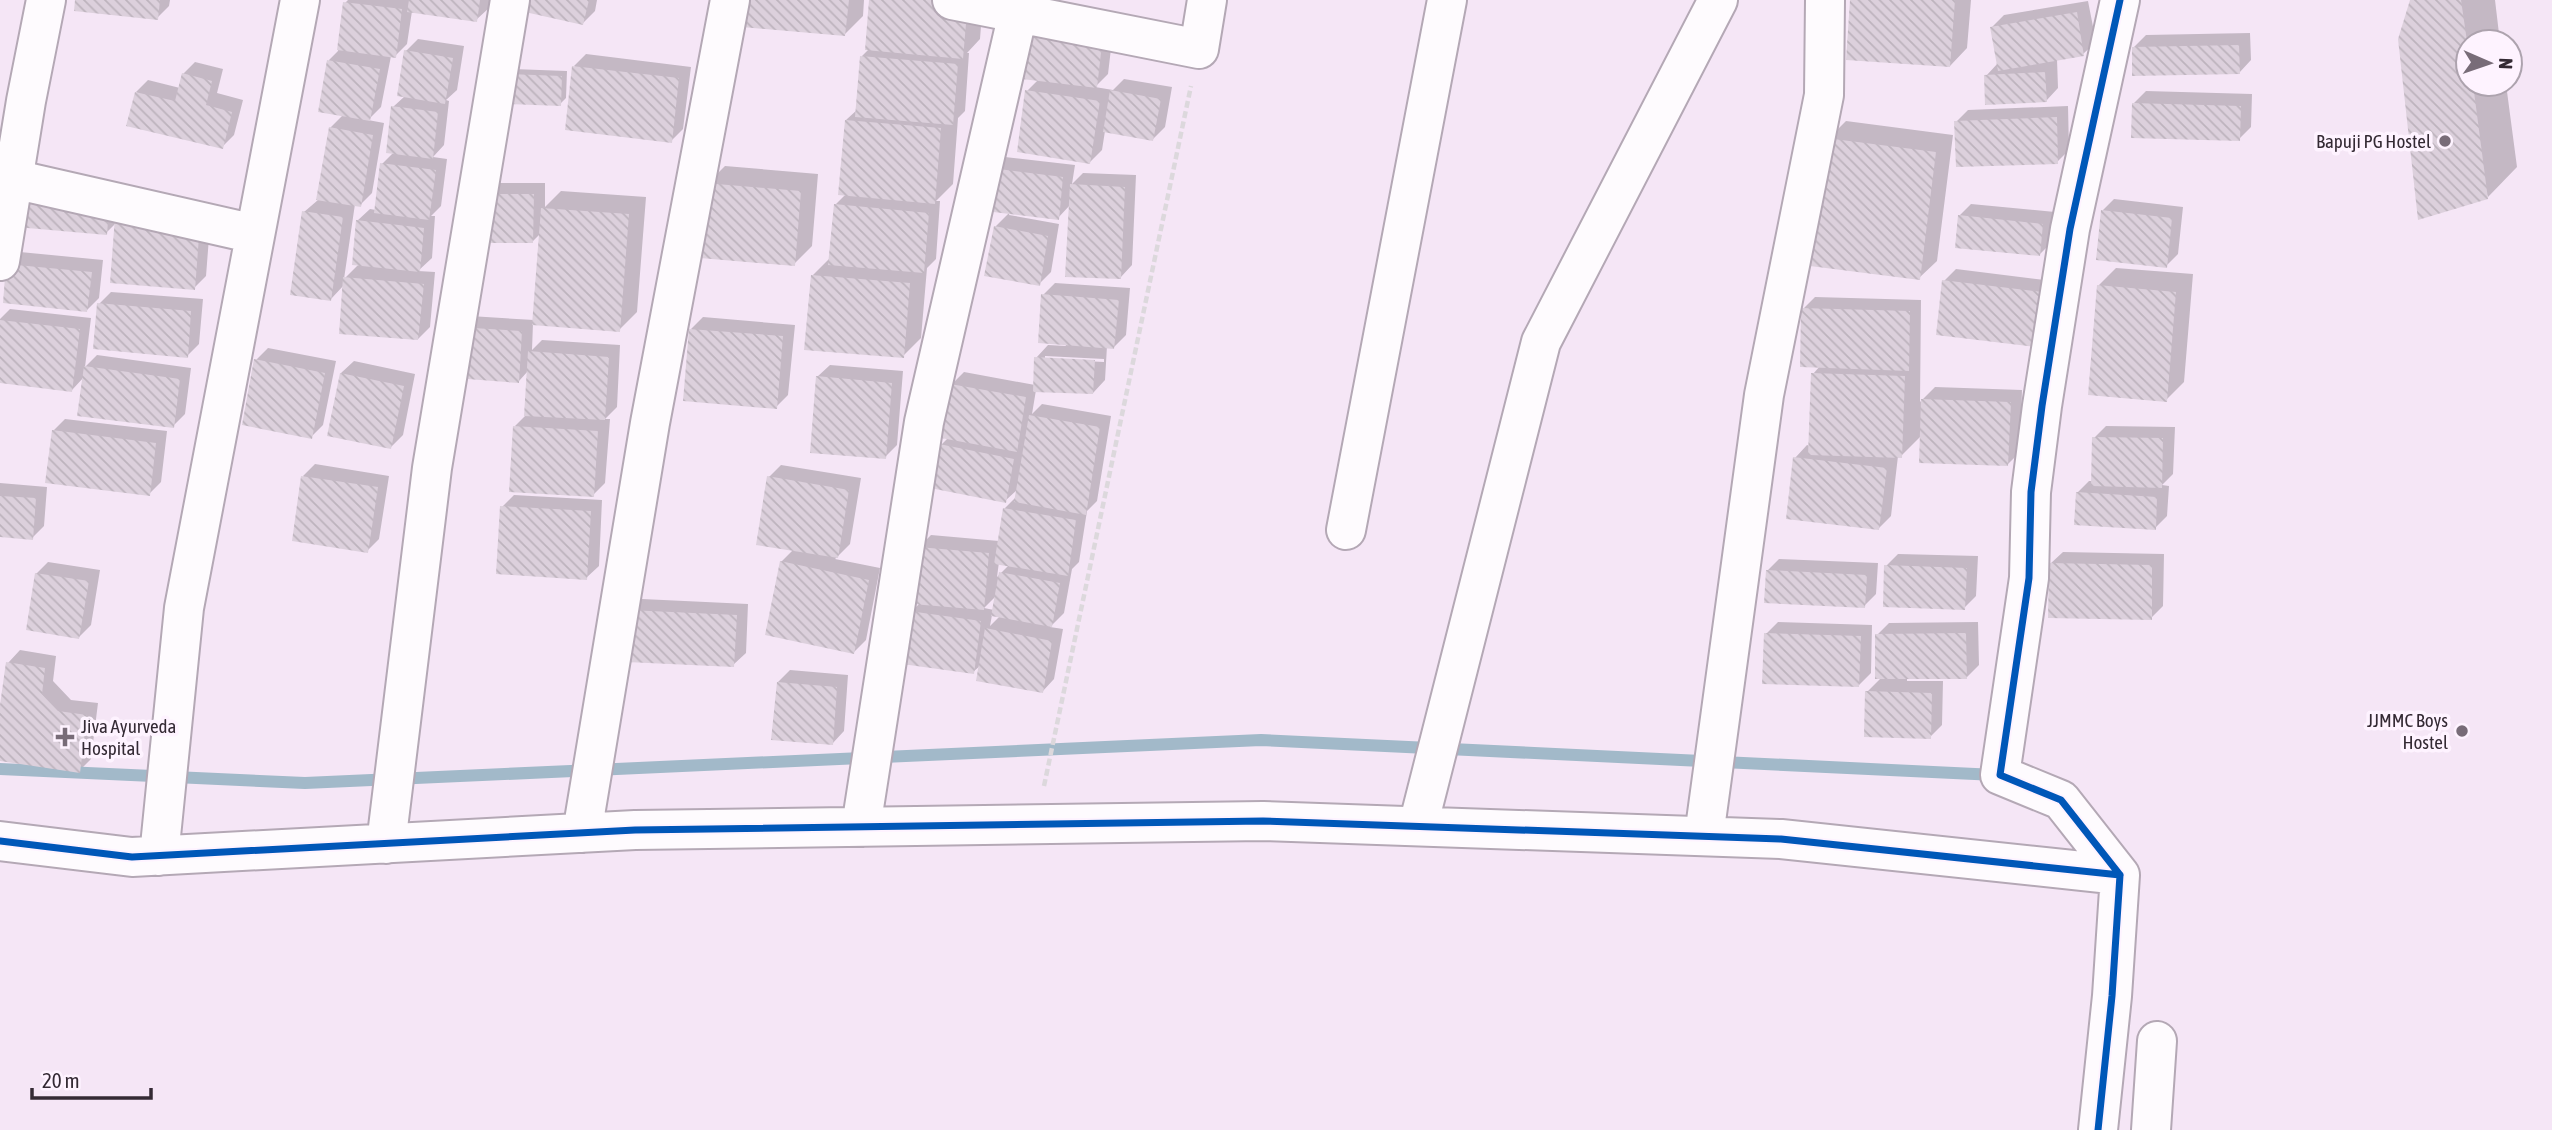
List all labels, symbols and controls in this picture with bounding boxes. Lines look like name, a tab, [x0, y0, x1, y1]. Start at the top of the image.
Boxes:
north arrow	[2454, 28, 2524, 98]
text: N	[2495, 58, 2517, 70]
place label: Bapuji PG Hostel	[2316, 130, 2431, 152]
marker: Bapuji PG Hostel	[2437, 133, 2453, 149]
place label: JJMMC Boys Hostel	[2367, 709, 2448, 753]
place label: Jiva Ayurveda Hospital	[81, 715, 176, 759]
marker: JJMMC Boys Hostel	[2454, 723, 2470, 739]
marker: Jiva Ayurveda Hospital	[55, 727, 75, 747]
scale bar	[32, 1056, 150, 1100]
text: 20 m	[42, 1068, 80, 1092]

